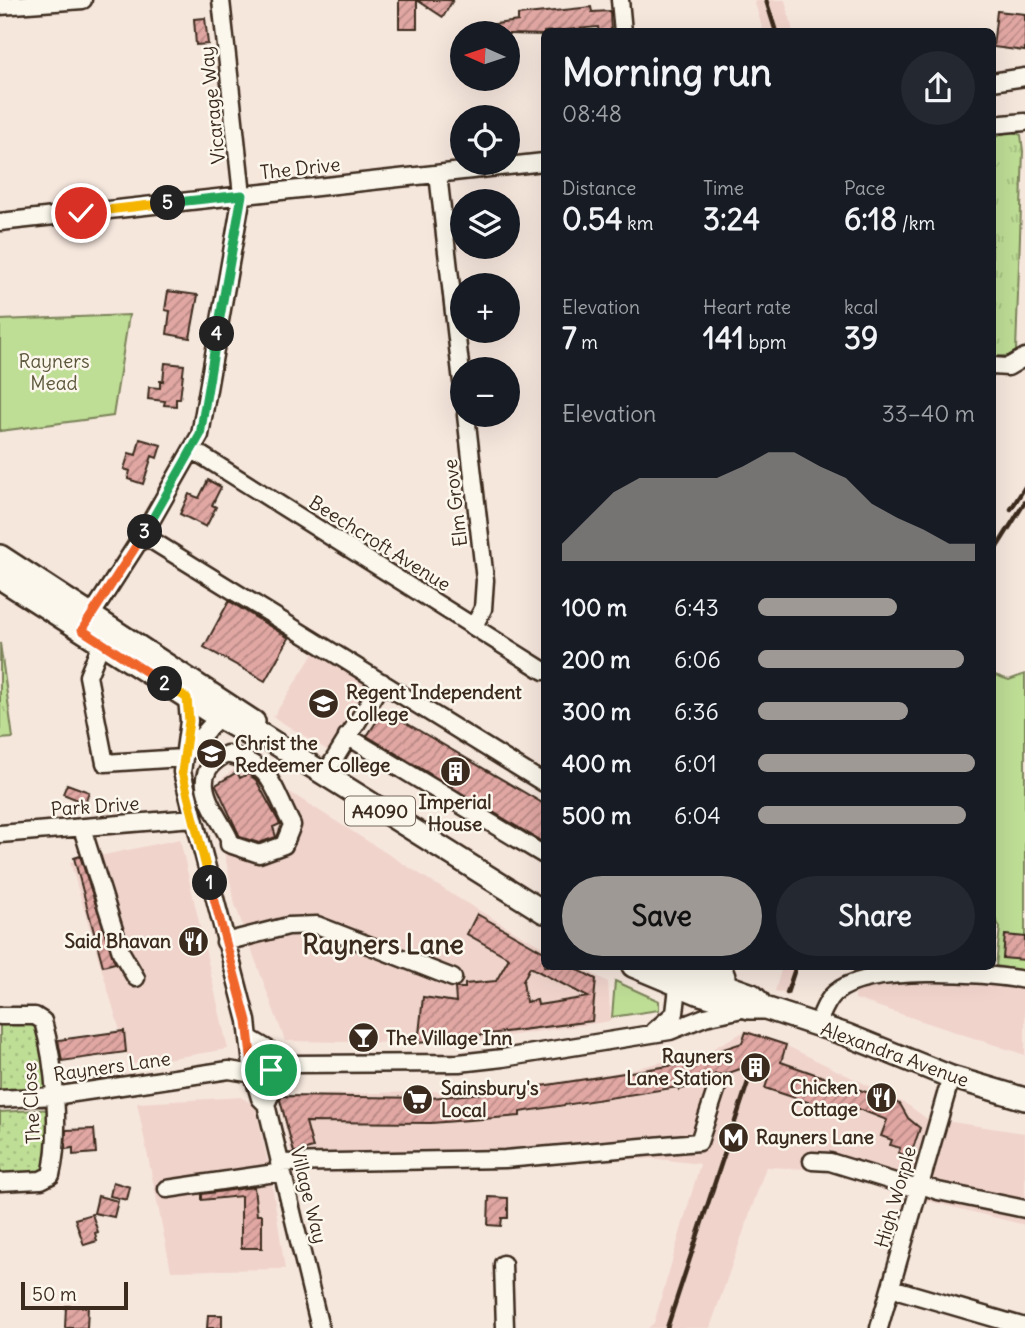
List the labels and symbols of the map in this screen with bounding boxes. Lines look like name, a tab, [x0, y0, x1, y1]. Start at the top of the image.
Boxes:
north arrow	[450, 21, 520, 91]
street label: Vicarage Way	[194, 45, 230, 165]
street label: The Drive	[259, 152, 341, 184]
pin	[51, 183, 111, 243]
pin: 5	[150, 186, 186, 220]
pin: 4	[200, 316, 234, 352]
park label: Rayners Mead	[18, 349, 90, 395]
street label: Elm Grove	[438, 458, 472, 548]
street label: Beechcroft Avenue	[305, 490, 455, 596]
pin: 3	[128, 514, 162, 550]
pin: 2	[148, 666, 182, 702]
place label: Regent Independent College	[346, 680, 522, 726]
school or university icon: Regent Independent College	[306, 686, 340, 720]
place label: Christ the Redeemer College	[235, 731, 390, 777]
school or university icon: Christ the Redeemer College	[195, 737, 229, 771]
building icon: Imperial House	[438, 754, 472, 788]
place label: Imperial House	[419, 790, 492, 836]
street label: Park Drive	[50, 791, 140, 821]
road number: A4090	[345, 796, 415, 826]
pin: 1	[192, 866, 228, 900]
restaurant icon: Said Bhavan	[177, 924, 211, 958]
district label: Rayners Lane	[302, 928, 464, 961]
place label: Said Bhavan	[64, 929, 171, 953]
street label: Alexandra Avenue	[818, 1016, 972, 1092]
bar icon: The Village Inn	[346, 1021, 380, 1055]
place label: The Village Inn	[386, 1026, 513, 1050]
pin	[241, 1040, 301, 1100]
place label: Rayners Lane Station	[626, 1044, 733, 1090]
street label: Rayners Lane	[52, 1046, 172, 1086]
building icon: Rayners Lane Station	[739, 1050, 773, 1084]
street label: The Close	[17, 1061, 45, 1145]
place label: Chicken Cottage	[790, 1075, 858, 1121]
place label: Sainsbury's Local	[441, 1076, 539, 1122]
restaurant icon: Chicken Cottage	[864, 1081, 898, 1115]
supermarket icon: Sainsbury's Local	[401, 1082, 435, 1116]
metro station icon: Rayners Lane	[716, 1120, 750, 1154]
place label: Rayners Lane	[756, 1125, 874, 1149]
street label: Village Way	[285, 1144, 333, 1246]
street label: High Worple	[869, 1144, 921, 1250]
scale bar	[21, 1279, 128, 1311]

